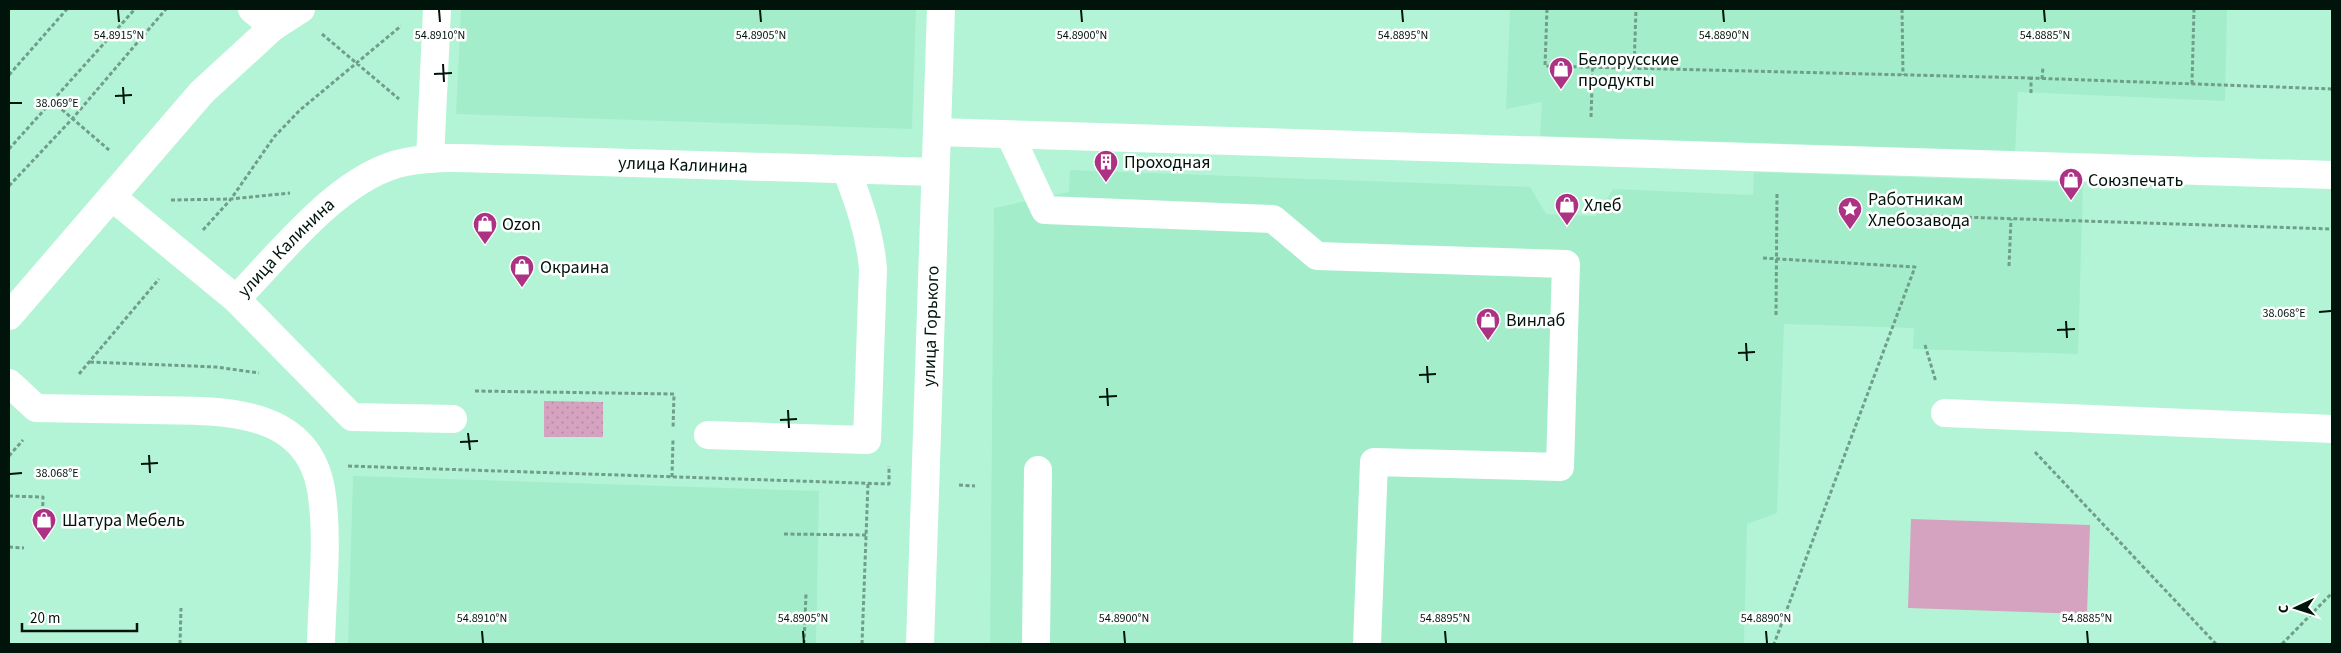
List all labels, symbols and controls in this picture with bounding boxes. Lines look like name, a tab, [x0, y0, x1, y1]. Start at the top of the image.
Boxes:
text: 54.8915°N	[94, 27, 144, 44]
text: 54.8910°N	[415, 27, 465, 44]
text: 54.8905°N	[736, 27, 786, 44]
text: 54.8900°N	[1057, 27, 1107, 44]
text: 54.8895°N	[1378, 27, 1428, 44]
text: 54.8890°N	[1699, 27, 1749, 44]
text: 54.8885°N	[2020, 27, 2070, 44]
place label: Белорусские продукты	[1578, 47, 1679, 93]
shop icon: Белорусские продукты	[1548, 56, 1574, 90]
text: 38.069°E	[35, 95, 79, 112]
building icon: Проходная	[1093, 149, 1119, 183]
place label: Проходная	[1124, 150, 1211, 175]
street label: улица Калинина	[618, 151, 748, 179]
shop icon: Союзпечать	[2058, 167, 2084, 201]
place label: Союзпечать	[2088, 168, 2183, 193]
place label: Работникам Хлебозавода	[1868, 187, 1970, 233]
street label: улица Калинина	[232, 192, 340, 303]
shop icon: Хлеб	[1554, 192, 1580, 226]
place label: Хлеб	[1584, 193, 1622, 218]
place icon: Работникам Хлебозавода	[1837, 196, 1863, 230]
shop icon: Ozon	[472, 211, 498, 245]
place label: Ozon	[502, 212, 541, 237]
shop icon: Окраина	[509, 254, 535, 288]
place label: Окраина	[540, 255, 609, 280]
street label: улица Горького	[917, 265, 946, 387]
text: 38.068°E	[2262, 305, 2306, 322]
shop icon: Винлаб	[1475, 307, 1501, 341]
place label: Винлаб	[1506, 308, 1565, 333]
text: 38.068°E	[35, 465, 79, 482]
shop icon: Шатура Мебель	[31, 507, 57, 541]
place label: Шатура Мебель	[62, 508, 185, 533]
north arrow	[2271, 583, 2321, 633]
scale bar	[22, 600, 138, 632]
text: С	[2274, 604, 2294, 614]
text: 20 m	[30, 608, 60, 629]
text: 54.8910°N	[457, 610, 507, 627]
text: 54.8905°N	[778, 610, 828, 627]
text: 54.8900°N	[1099, 610, 1149, 627]
text: 54.8895°N	[1420, 610, 1470, 627]
text: 54.8890°N	[1741, 610, 1791, 627]
text: 54.8885°N	[2062, 610, 2112, 627]

